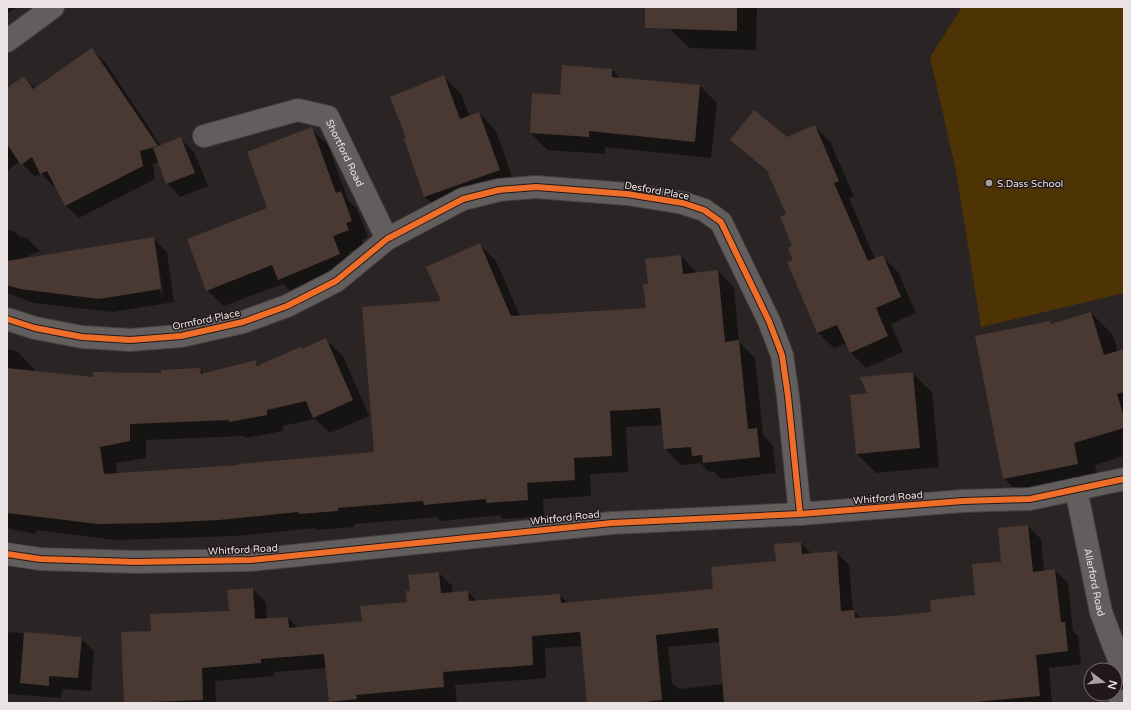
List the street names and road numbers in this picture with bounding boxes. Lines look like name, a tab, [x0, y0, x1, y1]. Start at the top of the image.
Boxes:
street label: Shortford Road	[323, 118, 366, 189]
street label: Desford Place	[623, 179, 691, 203]
street label: Ormford Place	[171, 307, 241, 333]
street label: Whitford Road	[853, 489, 923, 507]
street label: Whitford Road	[530, 508, 600, 528]
street label: Whitford Road	[208, 542, 278, 558]
street label: Allerford Road	[1081, 547, 1107, 618]

